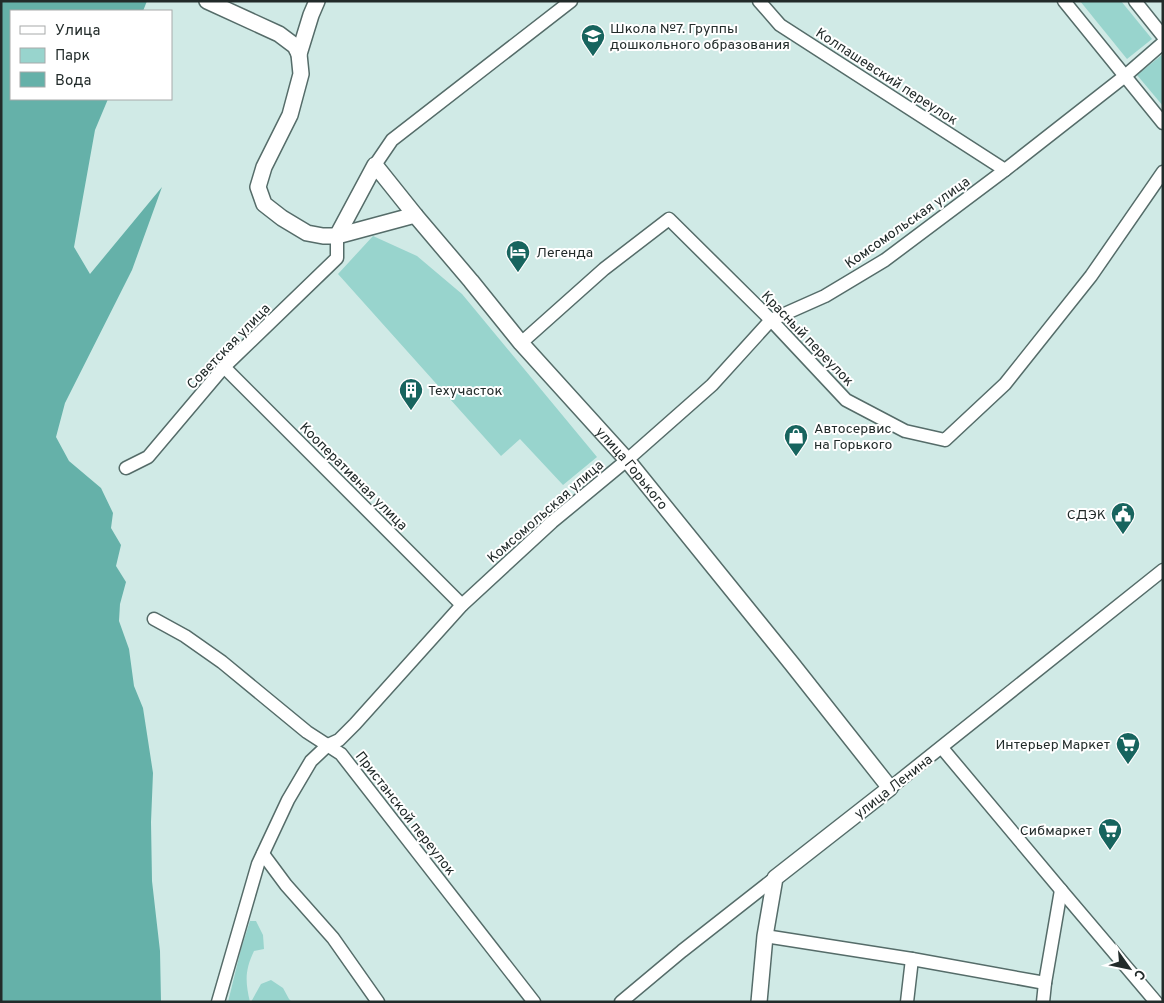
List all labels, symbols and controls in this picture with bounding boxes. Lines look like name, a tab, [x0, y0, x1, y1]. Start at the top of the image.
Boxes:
legend	[10, 10, 172, 100]
place label: Школа №7. Группы дошкольного образования	[610, 21, 790, 54]
text: Улица	[55, 22, 100, 41]
school or university icon: Школа №7. Группы дошкольного образования	[580, 23, 606, 57]
street label: Колпашевский переулок	[812, 25, 960, 130]
text: Парк	[55, 47, 90, 66]
text: Вода	[55, 72, 91, 91]
street label: Комсомольская улица	[842, 174, 974, 273]
hotel icon: Легенда	[505, 239, 531, 273]
place label: Легенда	[536, 245, 593, 262]
street label: Красный переулок	[757, 288, 857, 390]
street label: Советская улица	[184, 301, 274, 394]
building icon: Техучасток	[398, 377, 424, 411]
place label: Техучасток	[428, 383, 502, 400]
street label: Кооперативная улица	[295, 420, 410, 535]
place label: Автосервис на Горького	[814, 421, 893, 454]
shop icon: Автосервис на Горького	[783, 423, 809, 457]
street label: улица Горького	[591, 424, 671, 514]
street label: Комсомольская улица	[484, 457, 608, 567]
public building icon: СДЭК	[1110, 501, 1136, 535]
place label: СДЭК	[1067, 507, 1106, 524]
supermarket icon: Интерьер Маркет	[1115, 731, 1141, 765]
place label: Интерьер Маркет	[995, 737, 1110, 754]
street label: Пристанской переулок	[351, 749, 459, 879]
street label: улица Ленина	[851, 751, 936, 823]
supermarket icon: Сибмаркет	[1097, 817, 1123, 851]
place label: Сибмаркет	[1020, 823, 1092, 840]
north arrow	[1104, 943, 1154, 993]
text: С	[1129, 966, 1148, 983]

